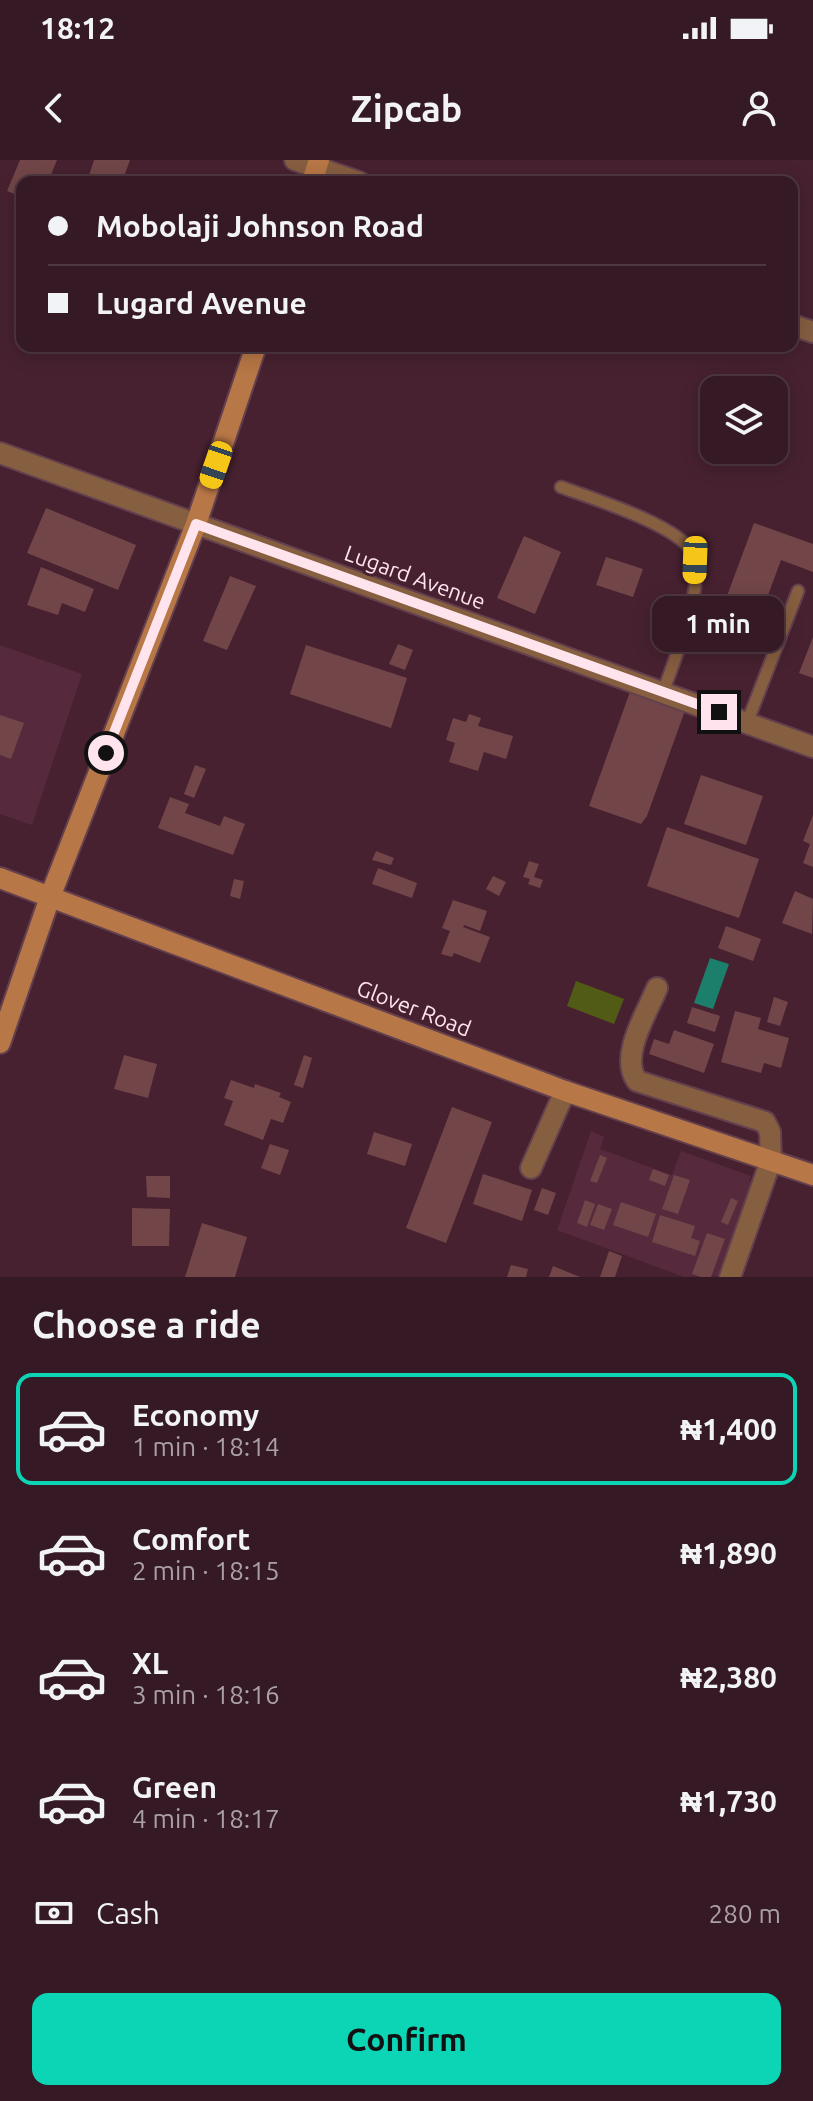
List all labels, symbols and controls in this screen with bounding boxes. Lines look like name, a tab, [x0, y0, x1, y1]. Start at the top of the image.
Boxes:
text: 18:12	[40, 11, 115, 45]
icon: back	[32, 86, 76, 130]
icon: person	[737, 86, 781, 130]
text: Zipcab	[351, 88, 462, 129]
text: Mobolaji Johnson Road	[96, 209, 424, 243]
text: Lugard Avenue	[96, 286, 307, 320]
map controls	[700, 376, 788, 464]
button: layers	[700, 376, 788, 464]
car	[197, 438, 235, 492]
car	[682, 536, 708, 584]
street label: Lugard Avenue	[341, 539, 489, 614]
callout: 1 min	[653, 596, 785, 652]
text: 1 min	[685, 609, 751, 638]
route end	[701, 694, 737, 730]
route start	[88, 735, 124, 771]
street label: Glover Road	[354, 974, 475, 1041]
text: Choose a ride	[32, 1304, 261, 1345]
icon: car	[36, 1393, 108, 1465]
text: Economy	[132, 1398, 259, 1432]
text: ₦1,400	[680, 1412, 777, 1446]
text: 1 min · 18:14	[132, 1432, 280, 1461]
icon: car	[36, 1517, 108, 1589]
text: Comfort	[132, 1522, 250, 1556]
text: ₦1,890	[680, 1536, 777, 1570]
text: 2 min · 18:15	[132, 1556, 280, 1585]
icon: car	[36, 1641, 108, 1713]
text: XL	[132, 1646, 168, 1680]
text: ₦2,380	[680, 1660, 777, 1694]
text: 3 min · 18:16	[132, 1680, 280, 1709]
icon: car	[36, 1765, 108, 1837]
text: Green	[132, 1770, 217, 1804]
text: ₦1,730	[680, 1784, 777, 1818]
text: 4 min · 18:17	[132, 1804, 280, 1833]
icon: cash	[32, 1891, 76, 1935]
text: Cash	[96, 1896, 160, 1930]
text: 280 m	[709, 1899, 781, 1928]
button: Confirm	[32, 1993, 781, 2085]

